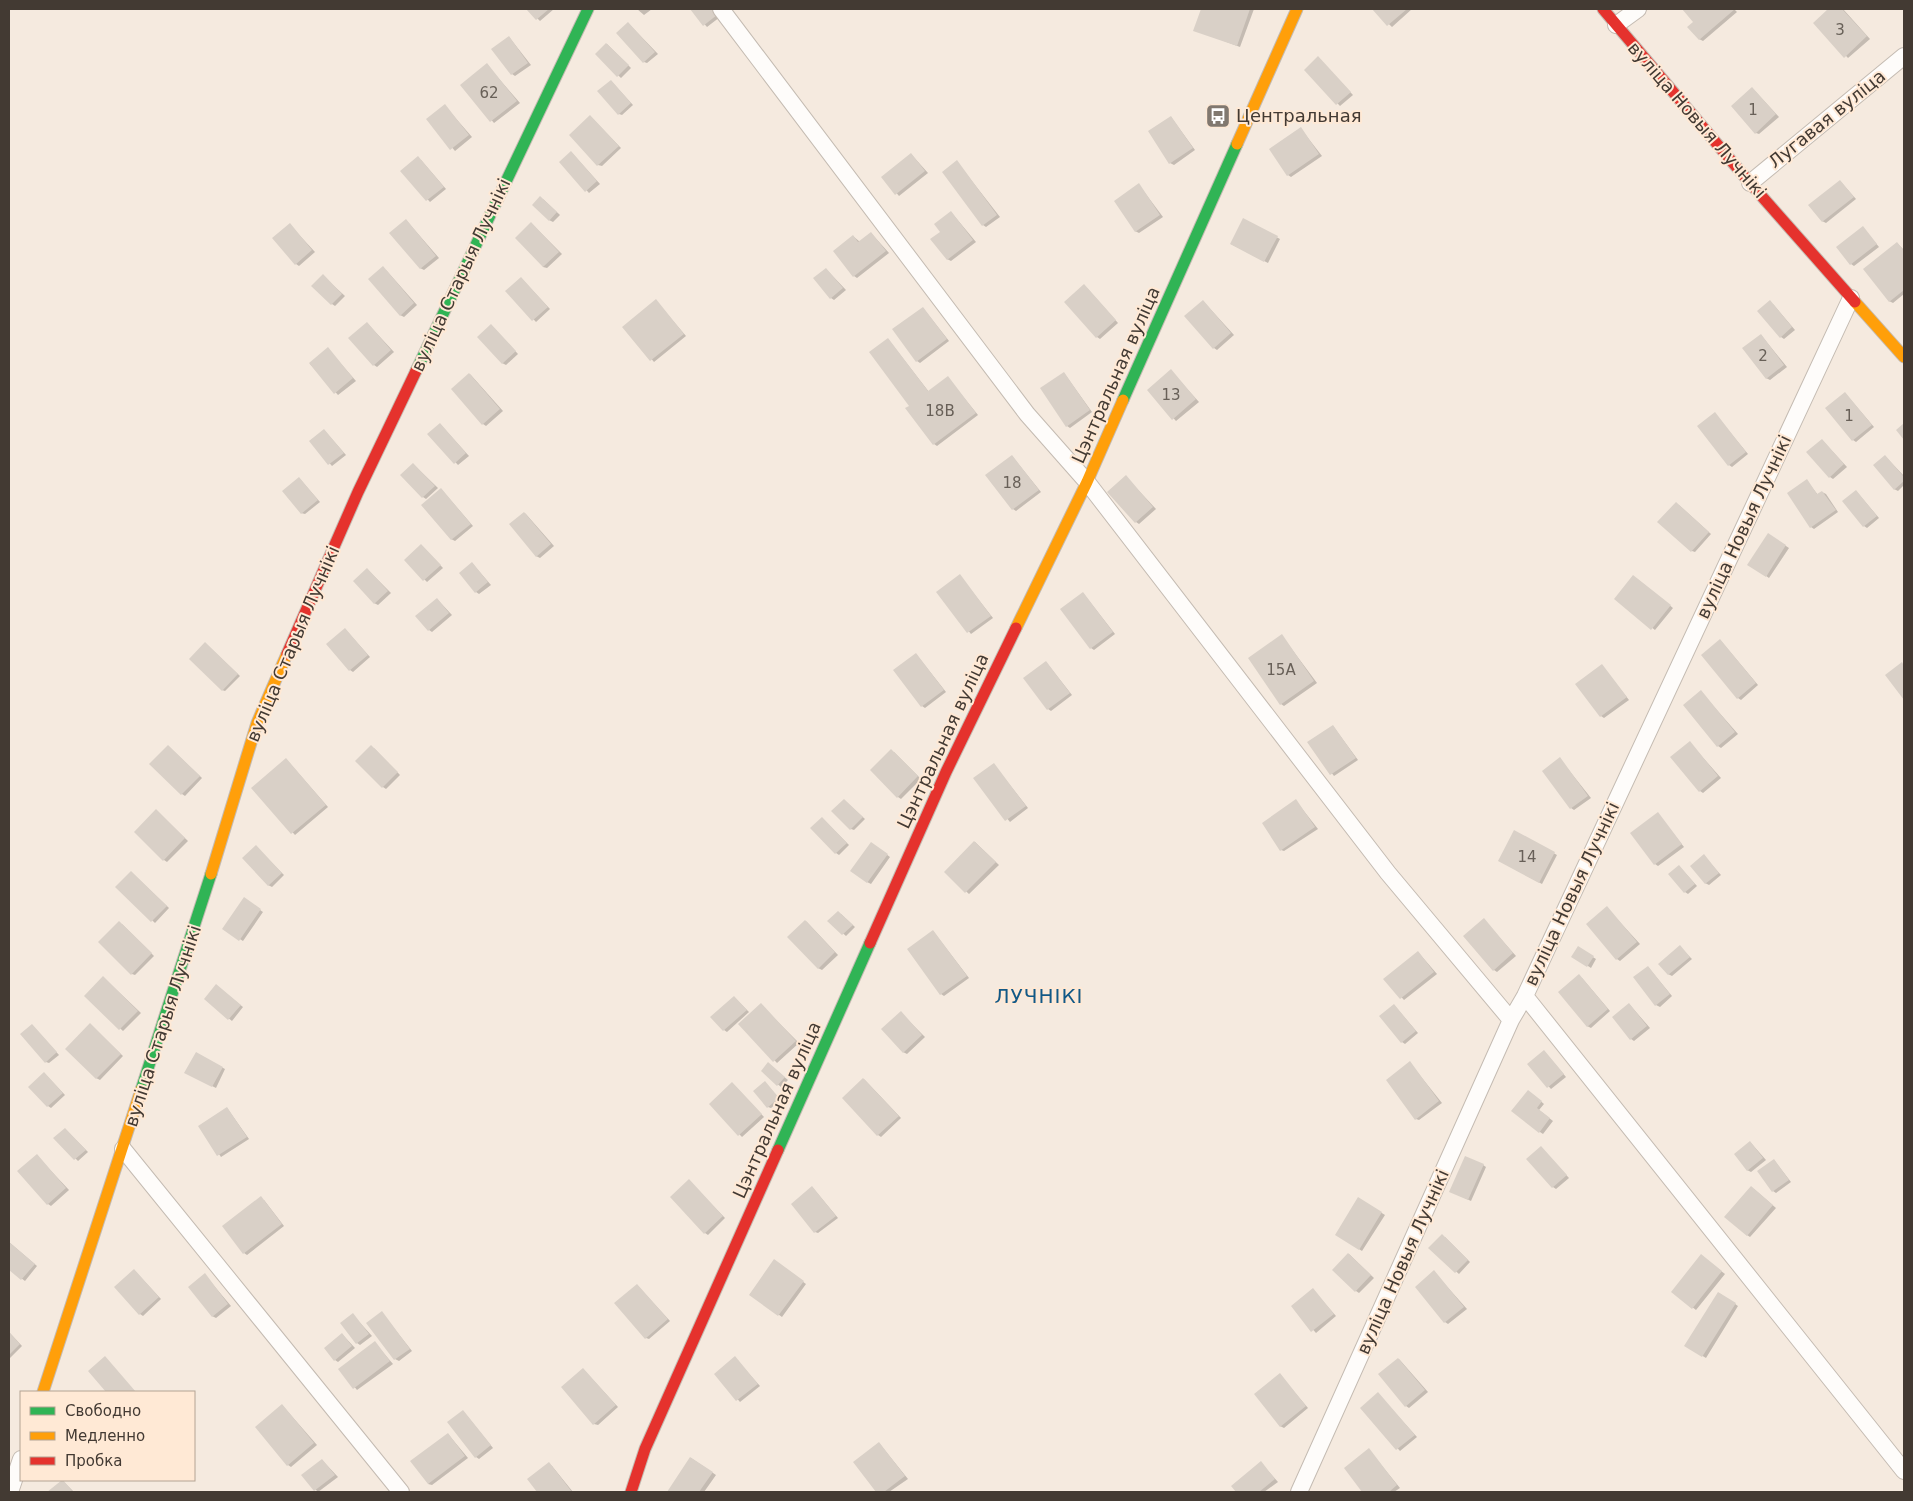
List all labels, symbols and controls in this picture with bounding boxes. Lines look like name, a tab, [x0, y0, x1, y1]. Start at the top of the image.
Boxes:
house number: 3	[1835, 21, 1845, 39]
street label: вуліца Новыя Лучнікі	[1624, 37, 1771, 202]
street label: Лугавая вуліца	[1764, 65, 1889, 172]
house number: 62	[479, 84, 499, 102]
house number: 1	[1748, 101, 1758, 119]
bus stop icon: Центральная	[1205, 103, 1231, 129]
place label: Центральная	[1236, 105, 1362, 126]
street label: вуліца Старыя Лучнікі	[407, 175, 515, 375]
street label: Цэнтральная вуліца	[1067, 283, 1164, 466]
house number: 2	[1758, 347, 1768, 365]
house number: 13	[1161, 386, 1181, 404]
house number: 18В	[925, 402, 955, 420]
house number: 1	[1844, 407, 1854, 425]
street label: вуліца Новыя Лучнікі	[1692, 432, 1795, 622]
house number: 18	[1002, 474, 1022, 492]
street label: вуліца Старыя Лучнікі	[242, 543, 343, 745]
street label: Цэнтральная вуліца	[893, 650, 992, 832]
house number: 15А	[1266, 661, 1296, 679]
street label: вуліца Новыя Лучнікі	[1520, 799, 1623, 989]
house number: 14	[1517, 848, 1537, 866]
street label: вуліца Старыя Лучнікі	[120, 922, 205, 1129]
district label: ЛУЧНІКІ	[995, 984, 1083, 1008]
street label: Цэнтральная вуліца	[728, 1018, 825, 1201]
street label: вуліца Новыя Лучнікі	[1352, 1166, 1453, 1357]
legend	[20, 1391, 195, 1481]
text: Свободно	[65, 1402, 141, 1420]
text: Медленно	[65, 1427, 145, 1445]
text: Пробка	[65, 1452, 122, 1470]

